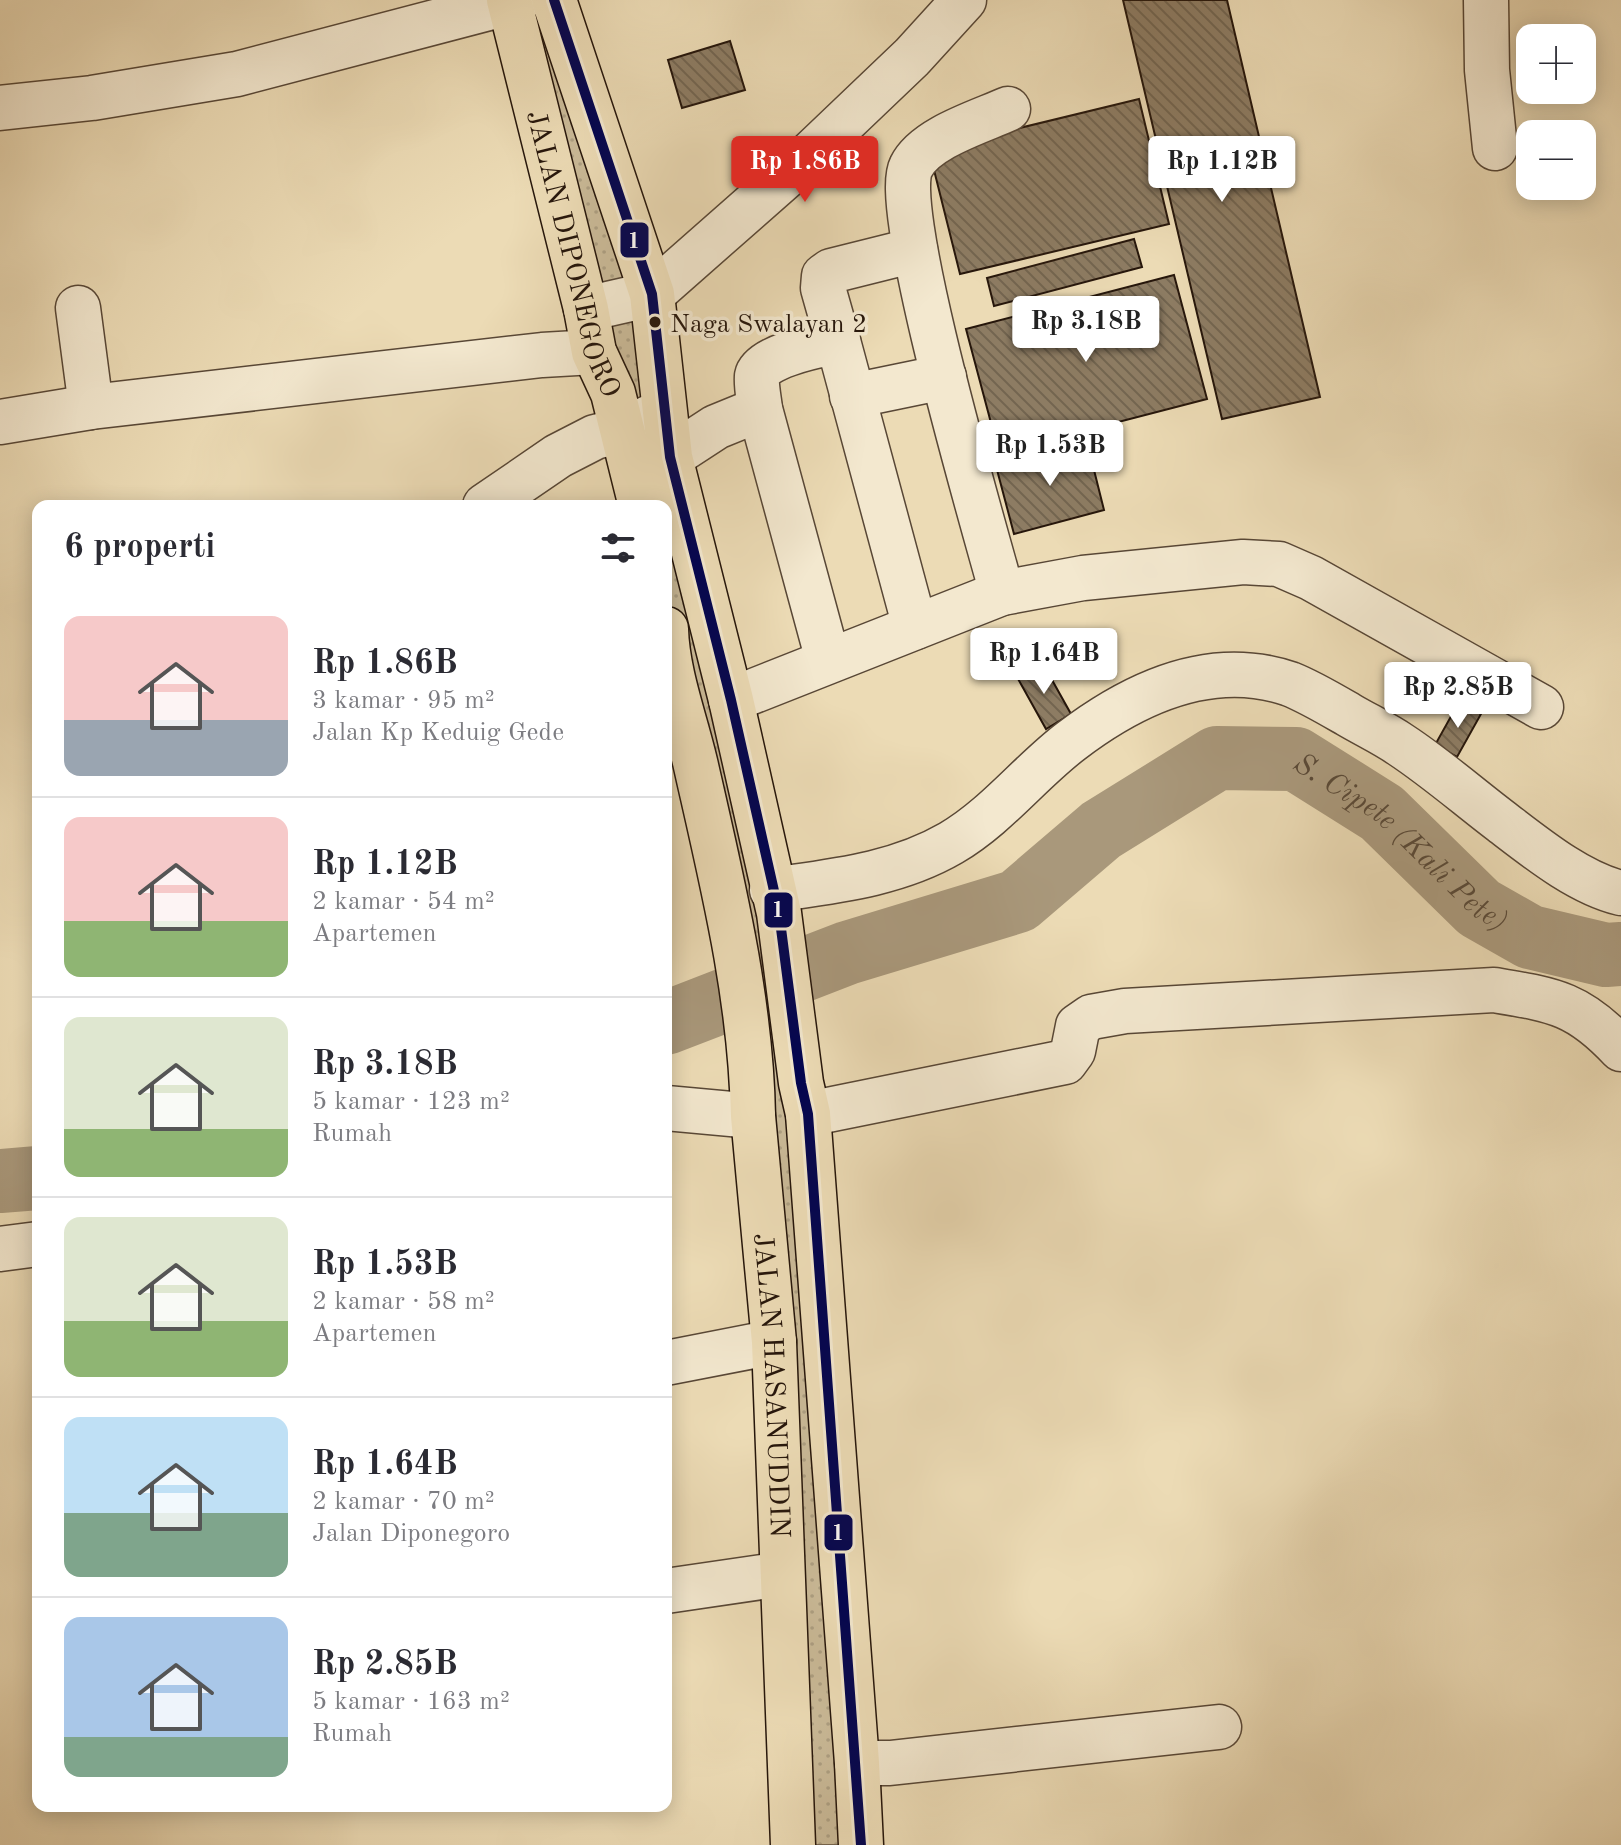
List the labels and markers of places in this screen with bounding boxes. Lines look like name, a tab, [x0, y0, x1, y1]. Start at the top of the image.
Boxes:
pin: Rp 1.86B	[722, 136, 888, 204]
pin: Rp 1.12B	[1139, 136, 1305, 204]
pin: Rp 3.18B	[1003, 296, 1169, 364]
place label: Naga Swalayan 2	[670, 312, 867, 338]
marker: Naga Swalayan 2	[647, 314, 663, 330]
pin: Rp 1.53B	[967, 420, 1133, 488]
pin: Rp 1.64B	[961, 628, 1127, 696]
pin: Rp 2.85B	[1375, 662, 1541, 730]

